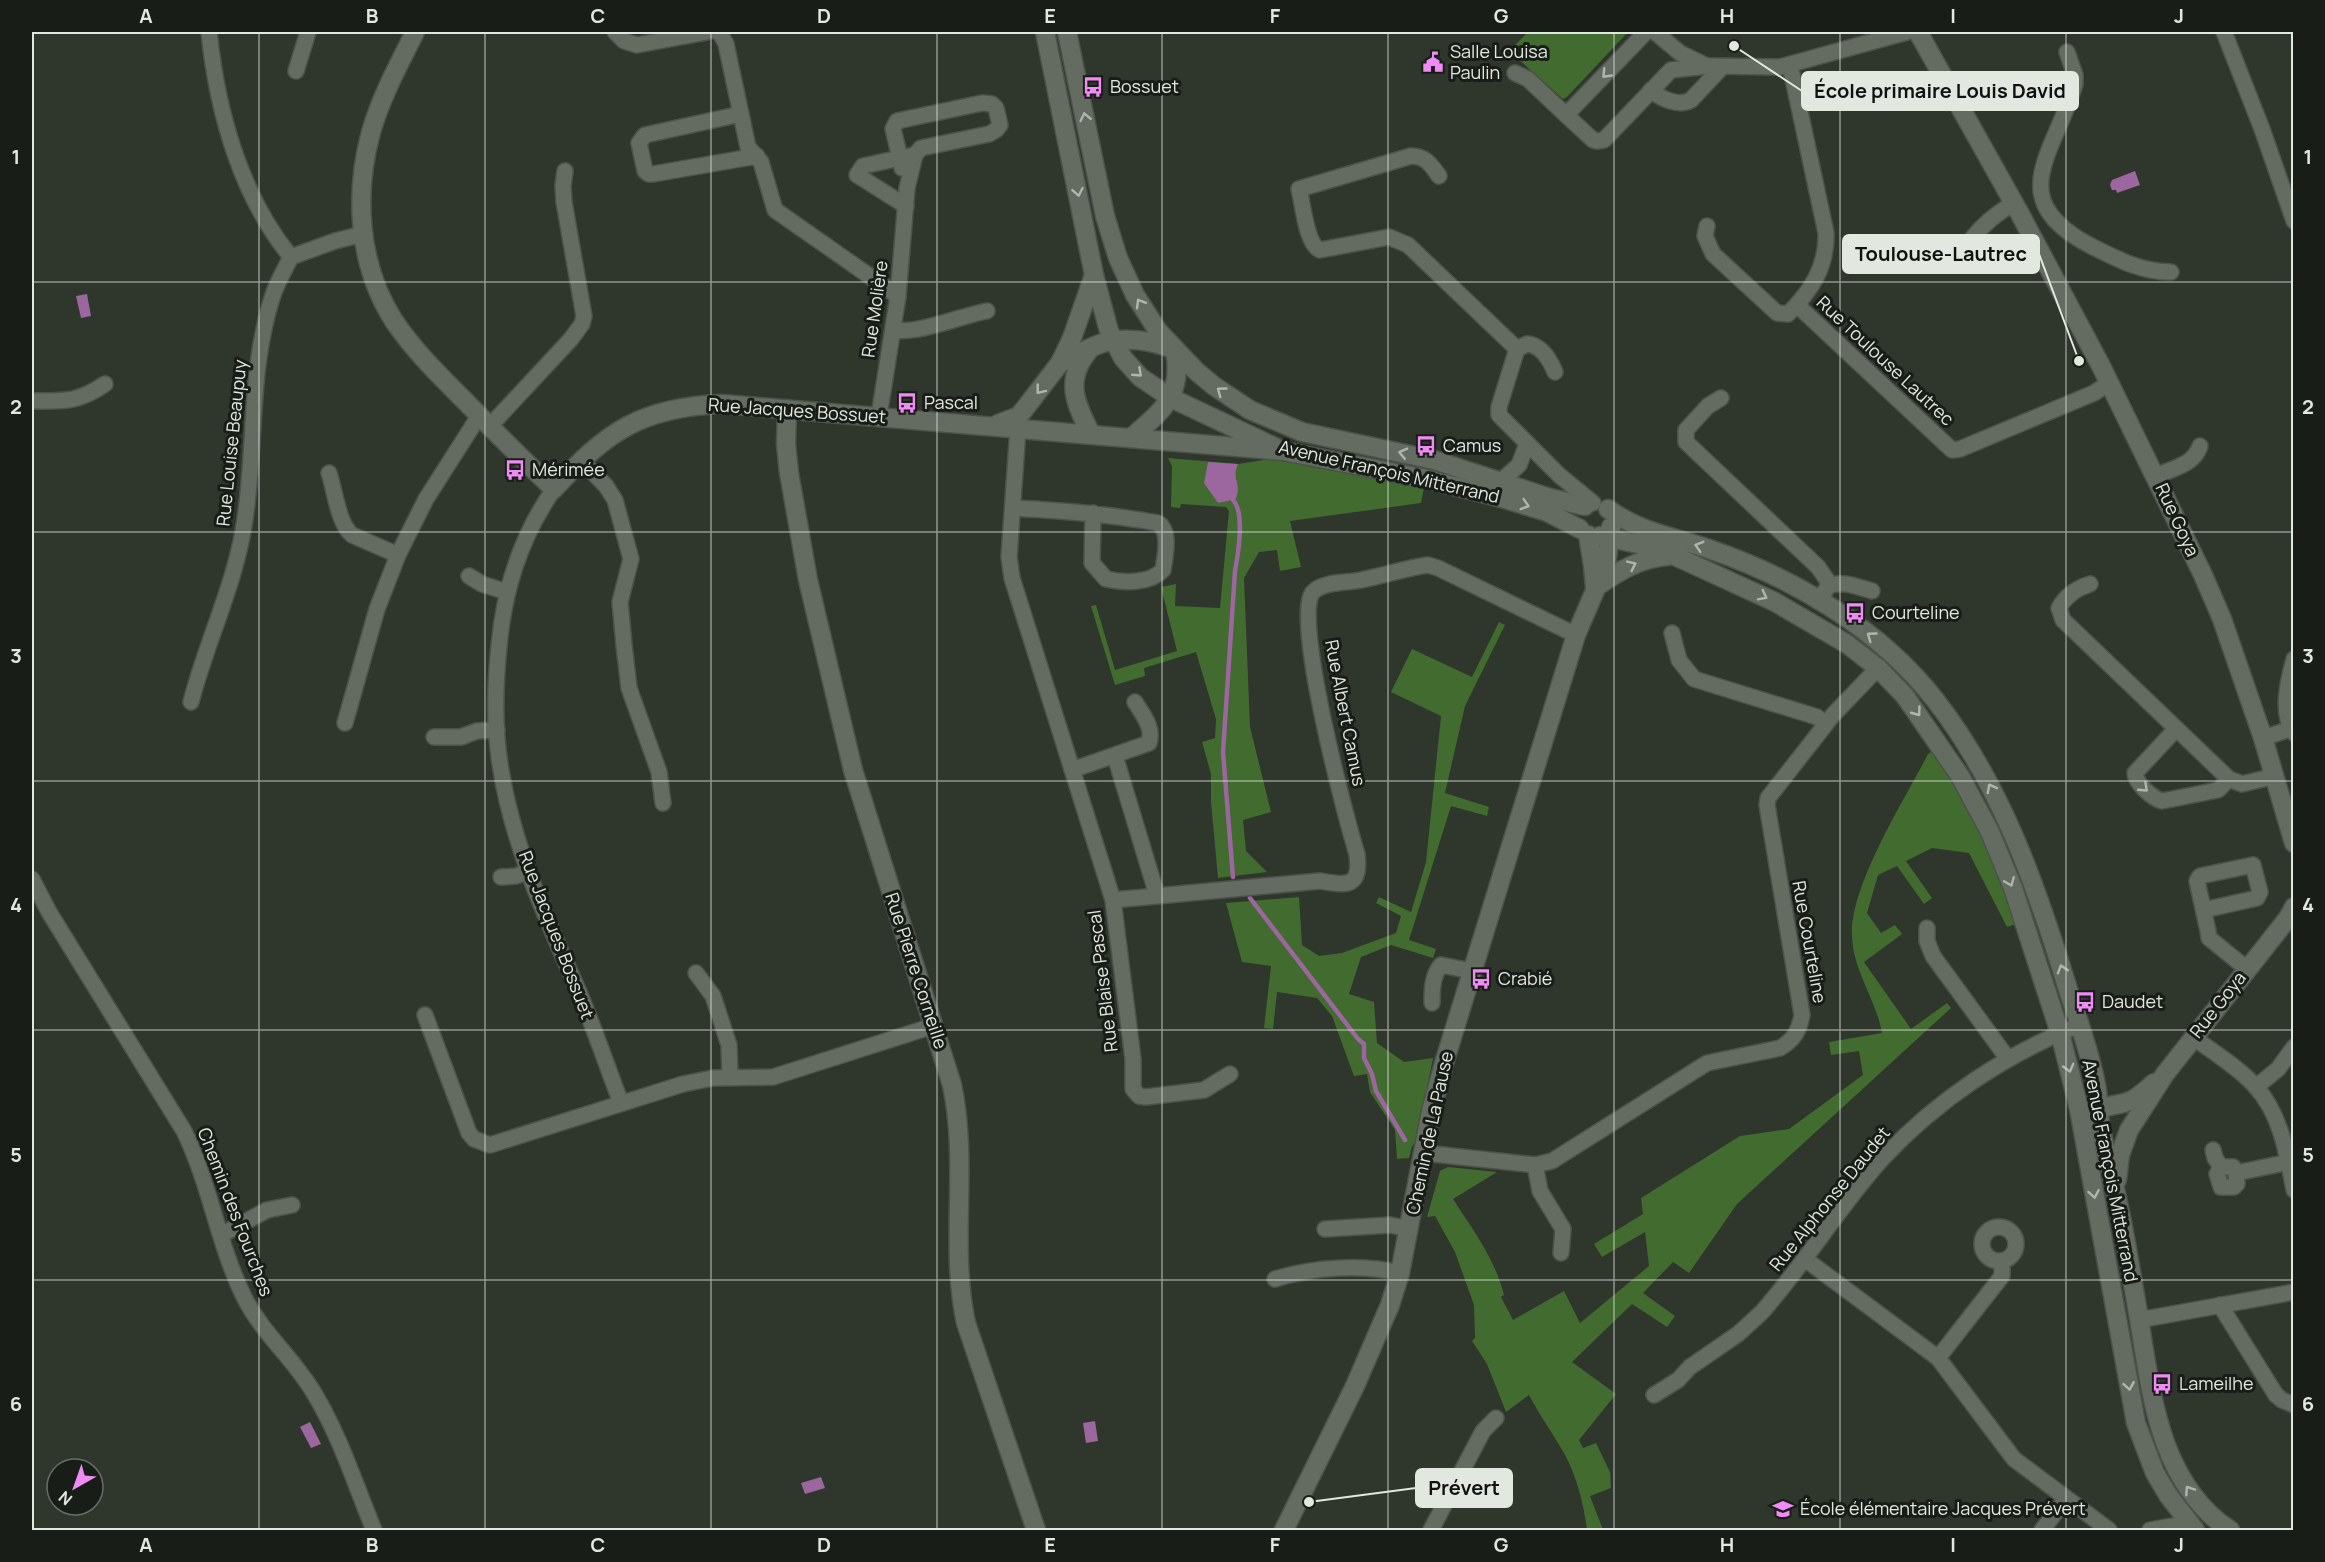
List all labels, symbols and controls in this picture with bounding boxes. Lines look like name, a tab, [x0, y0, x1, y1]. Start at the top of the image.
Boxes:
text: A	[139, 2, 153, 29]
text: B	[366, 2, 379, 29]
text: C	[591, 2, 605, 29]
text: D	[817, 2, 831, 29]
text: E	[1044, 2, 1056, 29]
text: F	[1270, 2, 1281, 29]
text: G	[1494, 2, 1509, 29]
text: H	[1720, 2, 1734, 29]
text: I	[1950, 2, 1956, 29]
text: J	[2174, 2, 2184, 29]
place label: Salle Louisa Paulin	[1450, 39, 1548, 84]
public building icon: Salle Louisa Paulin	[1421, 50, 1445, 74]
one-way arrow	[1602, 66, 1613, 77]
callout: École primaire Louis David	[1802, 72, 2078, 110]
place label: Bossuet	[1110, 74, 1179, 98]
bus stop icon: Bossuet	[1081, 75, 1105, 99]
text: École primaire Louis David	[1814, 77, 2066, 104]
one-way arrow	[1079, 112, 1092, 122]
text: 1	[12, 143, 20, 170]
text: 1	[2304, 143, 2312, 170]
one-way arrow	[1071, 186, 1084, 196]
callout: Toulouse-Lautrec	[1843, 235, 2039, 273]
text: Toulouse-Lautrec	[1855, 240, 2027, 267]
street label: Rue Molière	[855, 259, 893, 359]
street label: Rue Toulouse Lautrec	[1812, 290, 1960, 430]
one-way arrow	[1136, 299, 1147, 309]
street label: Rue Louise Beaupuy	[210, 358, 252, 527]
one-way arrow	[1131, 366, 1141, 377]
one-way arrow	[1036, 383, 1047, 394]
one-way arrow	[1216, 387, 1227, 398]
place label: Pascal	[924, 390, 978, 414]
bus stop icon: Pascal	[895, 391, 919, 415]
street label: Rue Jacques Bossuet	[707, 392, 887, 428]
text: 2	[10, 393, 22, 420]
text: 2	[2302, 393, 2314, 420]
place label: Camus	[1443, 433, 1501, 457]
street label: Avenue François Mitterrand	[1277, 434, 1502, 508]
bus stop icon: Camus	[1414, 434, 1438, 458]
one-way arrow	[1399, 448, 1409, 461]
place label: Mérimée	[532, 457, 605, 481]
bus stop icon: Mérimée	[503, 458, 527, 482]
street label: Rue Goya	[2150, 479, 2205, 560]
one-way arrow	[1519, 498, 1529, 510]
one-way arrow	[1694, 541, 1705, 553]
one-way arrow	[1626, 561, 1636, 572]
one-way arrow	[1756, 589, 1767, 600]
place label: Courteline	[1872, 600, 1960, 624]
bus stop icon: Courteline	[1843, 601, 1867, 625]
one-way arrow	[1867, 632, 1878, 643]
street label: Rue Albert Camus	[1320, 638, 1372, 788]
text: 3	[10, 642, 22, 669]
text: 3	[2302, 642, 2314, 669]
one-way arrow	[1910, 705, 1921, 716]
one-way arrow	[2138, 781, 2148, 792]
one-way arrow	[1987, 784, 1998, 794]
street label: Rue Jacques Bossuet	[514, 847, 600, 1022]
one-way arrow	[2003, 876, 2016, 887]
street label: Rue Courteline	[1787, 879, 1833, 1005]
street label: Rue Pierre Corneille	[880, 889, 954, 1052]
text: 4	[10, 891, 22, 918]
text: 4	[2302, 891, 2314, 918]
street label: Rue Blaise Pascal	[1081, 909, 1123, 1054]
one-way arrow	[2057, 964, 2069, 975]
place label: Crabié	[1498, 966, 1552, 990]
street label: Rue Goya	[2184, 966, 2251, 1043]
bus stop icon: Crabié	[1469, 967, 1493, 991]
place label: Daudet	[2102, 989, 2163, 1013]
bus stop icon: Daudet	[2073, 990, 2097, 1014]
street label: Chemin de La Pause	[1400, 1049, 1458, 1217]
street label: Avenue François Mitterrand	[2078, 1058, 2144, 1284]
one-way arrow	[2062, 1063, 2075, 1073]
street label: Rue Alphonse Daudet	[1764, 1121, 1895, 1276]
street label: Chemin des Fourches	[193, 1124, 279, 1299]
text: 5	[10, 1141, 22, 1168]
text: 5	[2302, 1141, 2314, 1168]
one-way arrow	[2088, 1189, 2100, 1198]
place label: Lameilhe	[2179, 1371, 2254, 1395]
bus stop icon: Lameilhe	[2150, 1372, 2174, 1396]
one-way arrow	[2122, 1380, 2135, 1390]
text: 6	[10, 1390, 22, 1417]
text: 6	[2302, 1390, 2314, 1417]
north arrow	[45, 1457, 105, 1517]
callout: Prévert	[1416, 1469, 1512, 1507]
text: Prévert	[1428, 1474, 1500, 1501]
one-way arrow	[2185, 1485, 2196, 1496]
text: N	[54, 1486, 77, 1511]
place label: École élémentaire Jacques Prévert	[1800, 1496, 2086, 1520]
school or university icon: École élémentaire Jacques Prévert	[1771, 1497, 1795, 1521]
text: A	[139, 1531, 153, 1558]
text: B	[366, 1531, 379, 1558]
text: C	[591, 1531, 605, 1558]
text: D	[817, 1531, 831, 1558]
text: E	[1044, 1531, 1056, 1558]
text: F	[1270, 1531, 1281, 1558]
text: G	[1494, 1531, 1509, 1558]
text: H	[1720, 1531, 1734, 1558]
text: I	[1950, 1531, 1956, 1558]
text: J	[2174, 1531, 2184, 1558]

